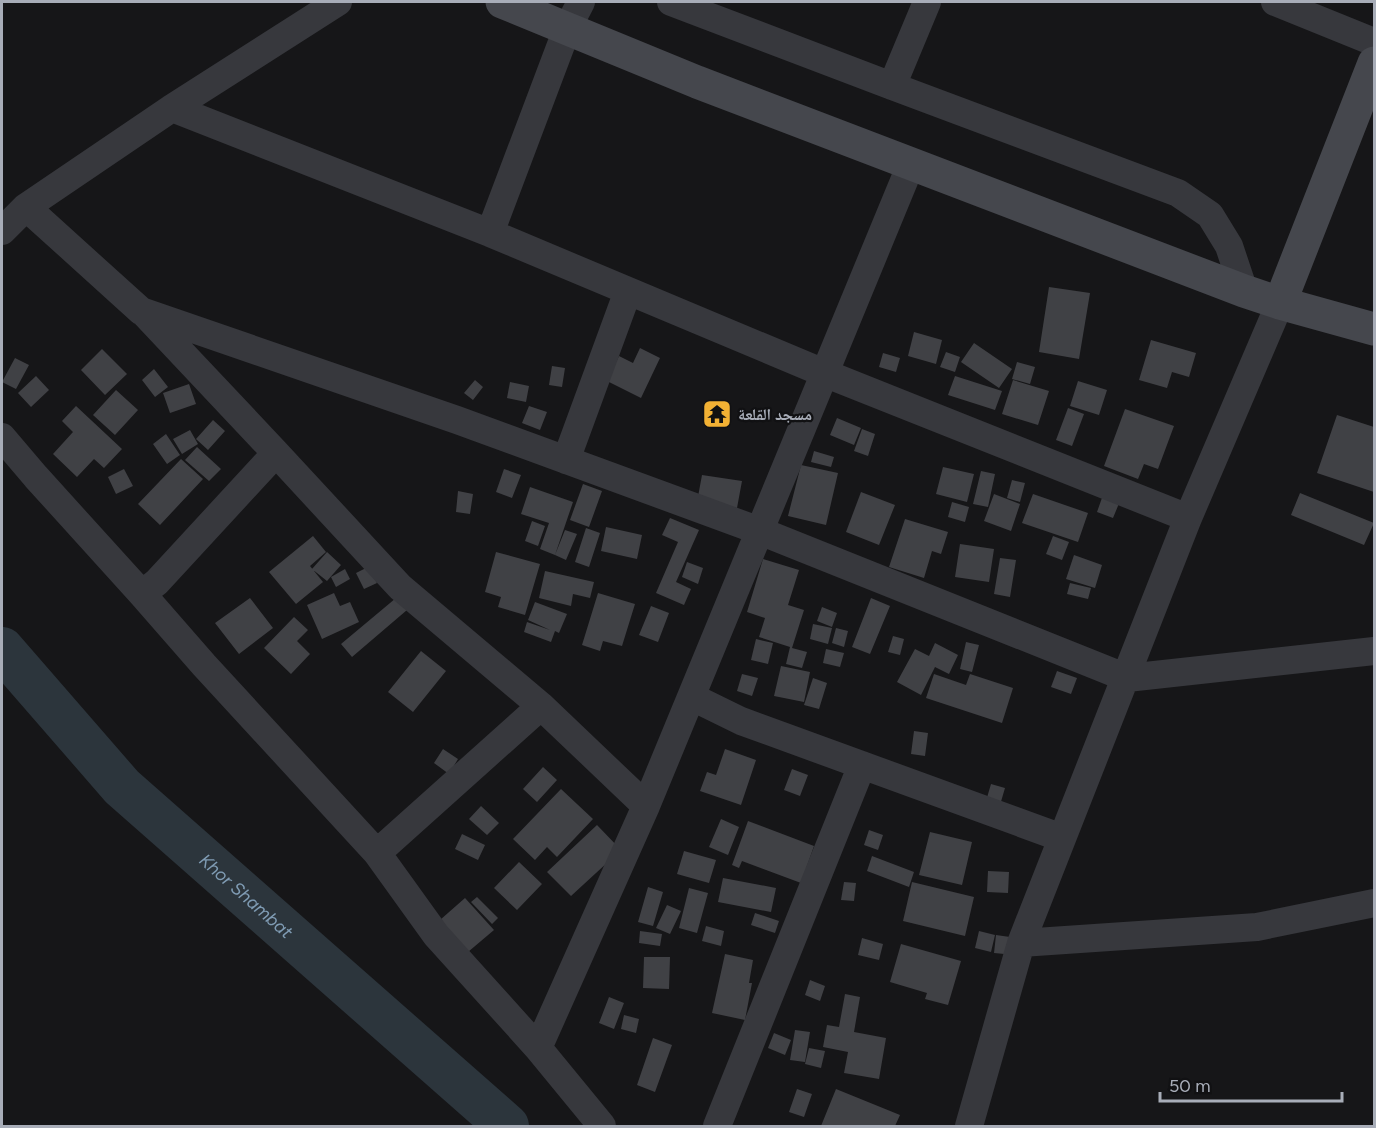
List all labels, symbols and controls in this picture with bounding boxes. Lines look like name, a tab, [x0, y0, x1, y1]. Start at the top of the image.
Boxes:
temple icon: مسجد القلعة	[701, 398, 733, 430]
place label: مسجد القلعة	[738, 405, 812, 424]
water label: Khor Shambat	[195, 849, 297, 943]
scale bar	[1160, 1065, 1342, 1103]
text: 50 m	[1169, 1075, 1211, 1097]

